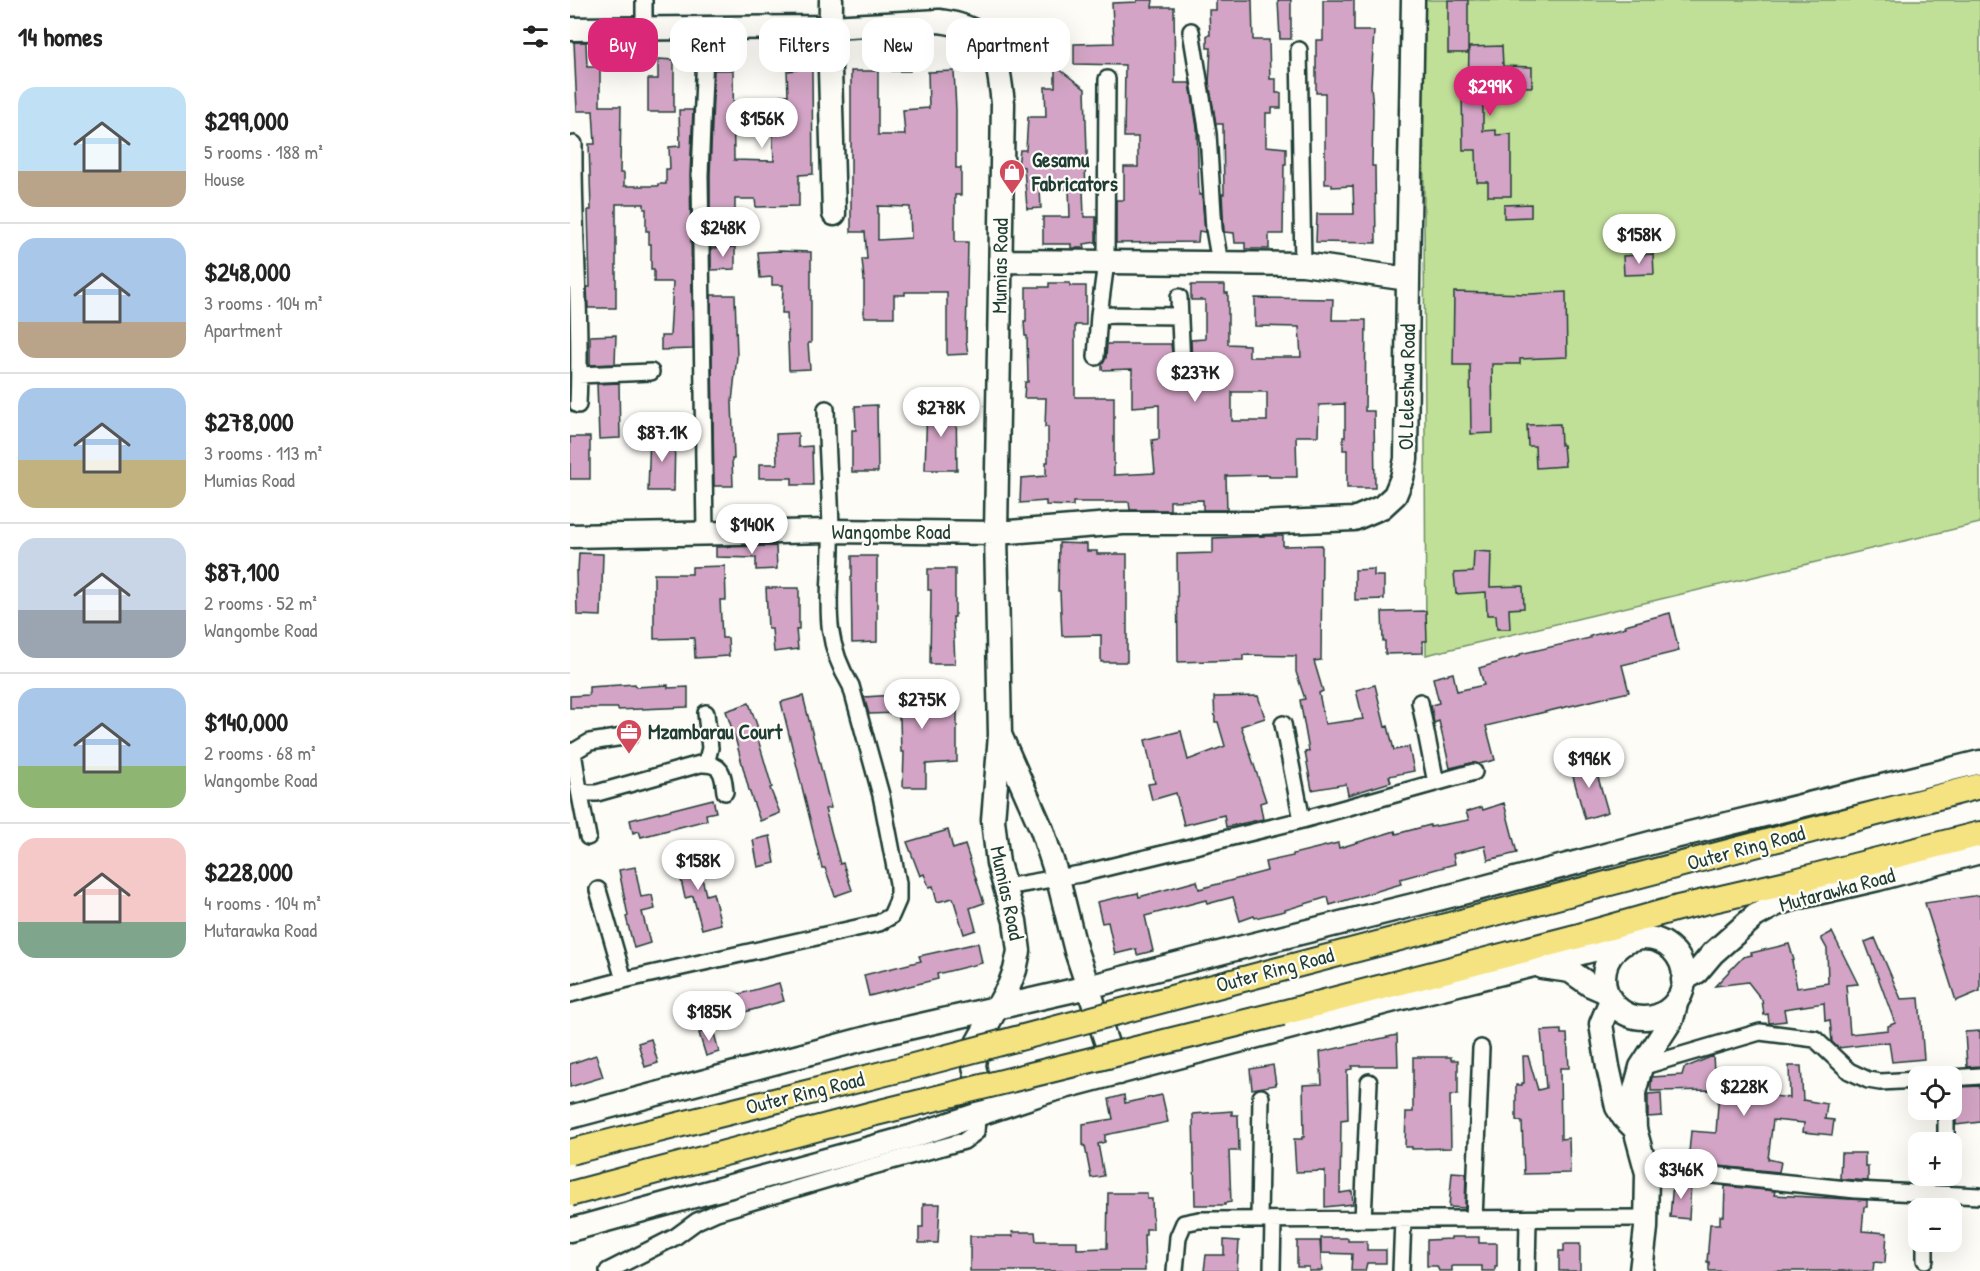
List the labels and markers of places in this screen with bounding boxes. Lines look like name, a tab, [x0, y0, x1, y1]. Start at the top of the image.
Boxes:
pin: $299K	[1448, 66, 1532, 117]
pin: $156K	[720, 98, 804, 149]
place label: Gesamu Fabricators	[1031, 145, 1118, 198]
shop icon: Gesamu Fabricators	[997, 157, 1027, 195]
pin: $248K	[681, 207, 765, 258]
pin: $158K	[1597, 214, 1681, 265]
pin: $237K	[1153, 352, 1237, 403]
pin: $278K	[899, 387, 983, 438]
pin: $87.1K	[613, 412, 711, 463]
pin: $140K	[710, 504, 794, 555]
pin: $275K	[880, 679, 964, 730]
office icon: Mzambarau Court	[614, 717, 644, 755]
place label: Mzambarau Court	[648, 717, 783, 746]
pin: $196K	[1547, 738, 1631, 789]
pin: $158K	[656, 840, 740, 891]
pin: $185K	[667, 991, 751, 1042]
pin: $228K	[1702, 1066, 1786, 1117]
pin: $346K	[1639, 1149, 1723, 1200]

